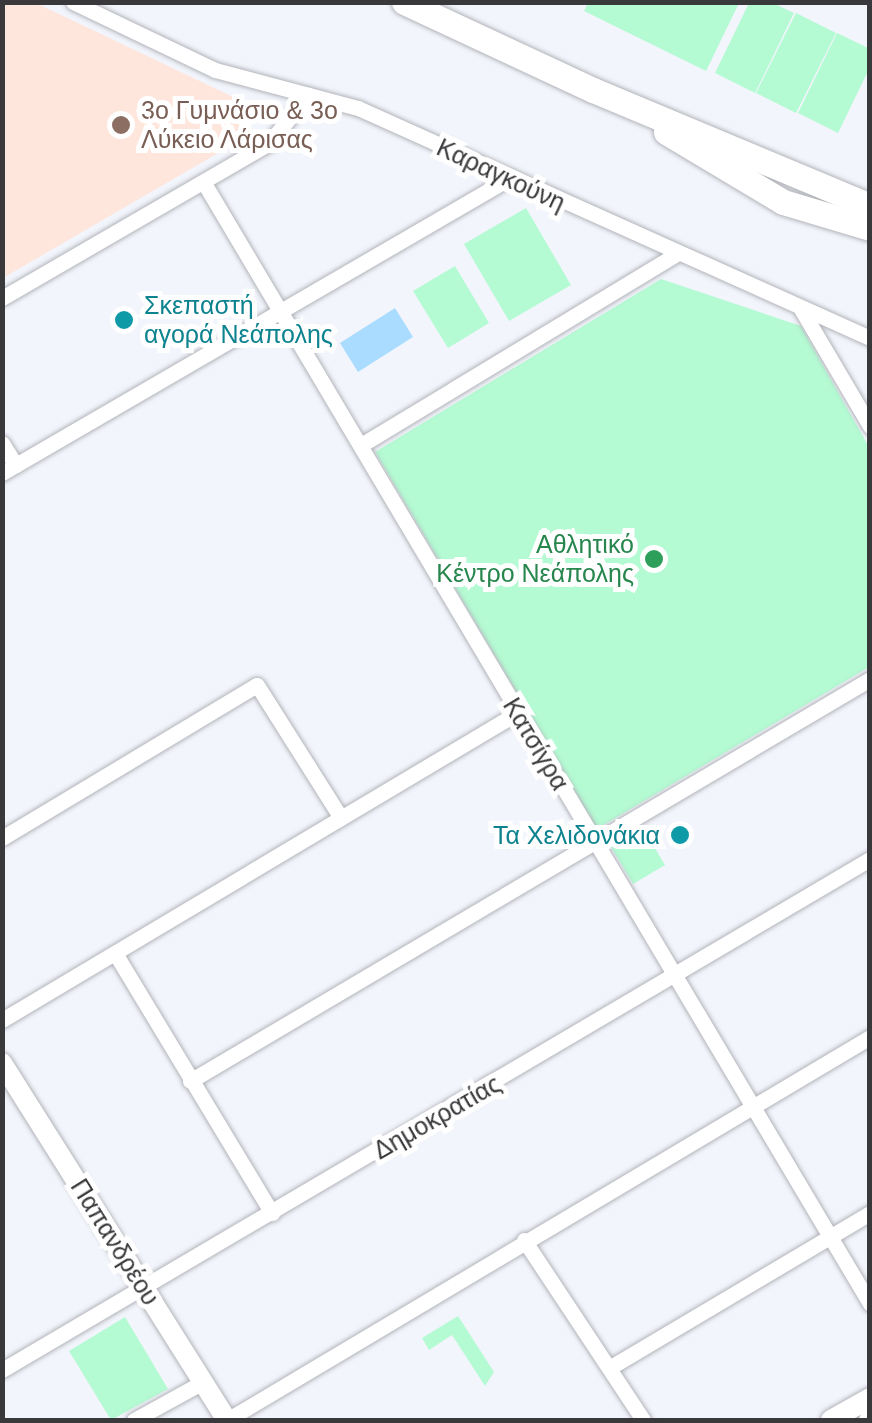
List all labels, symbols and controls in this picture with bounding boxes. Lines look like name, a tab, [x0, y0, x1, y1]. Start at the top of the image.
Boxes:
place label: 3ο Γυμνάσιο & 3ο Λύκειο Λάρισας	[141, 96, 338, 155]
marker: 3ο Γυμνάσιο & 3ο Λύκειο Λάρισας	[110, 114, 132, 136]
street label: Καραγκούνη	[432, 132, 570, 218]
place label: Σκεπαστή αγορά Νεάπολης	[144, 291, 333, 350]
marker: Σκεπαστή αγορά Νεάπολης	[113, 309, 135, 331]
place label: Αθλητικό Κέντρο Νεάπολης	[436, 530, 634, 589]
marker: Αθλητικό Κέντρο Νεάπολης	[643, 548, 665, 570]
street label: Κατσίγρα	[497, 692, 575, 796]
place label: Τα Χελιδονάκια	[493, 820, 660, 850]
marker: Τα Χελιδονάκια	[669, 824, 691, 846]
street label: Δημοκρατίας	[368, 1069, 506, 1165]
street label: Παπανδρέου	[64, 1173, 166, 1311]

